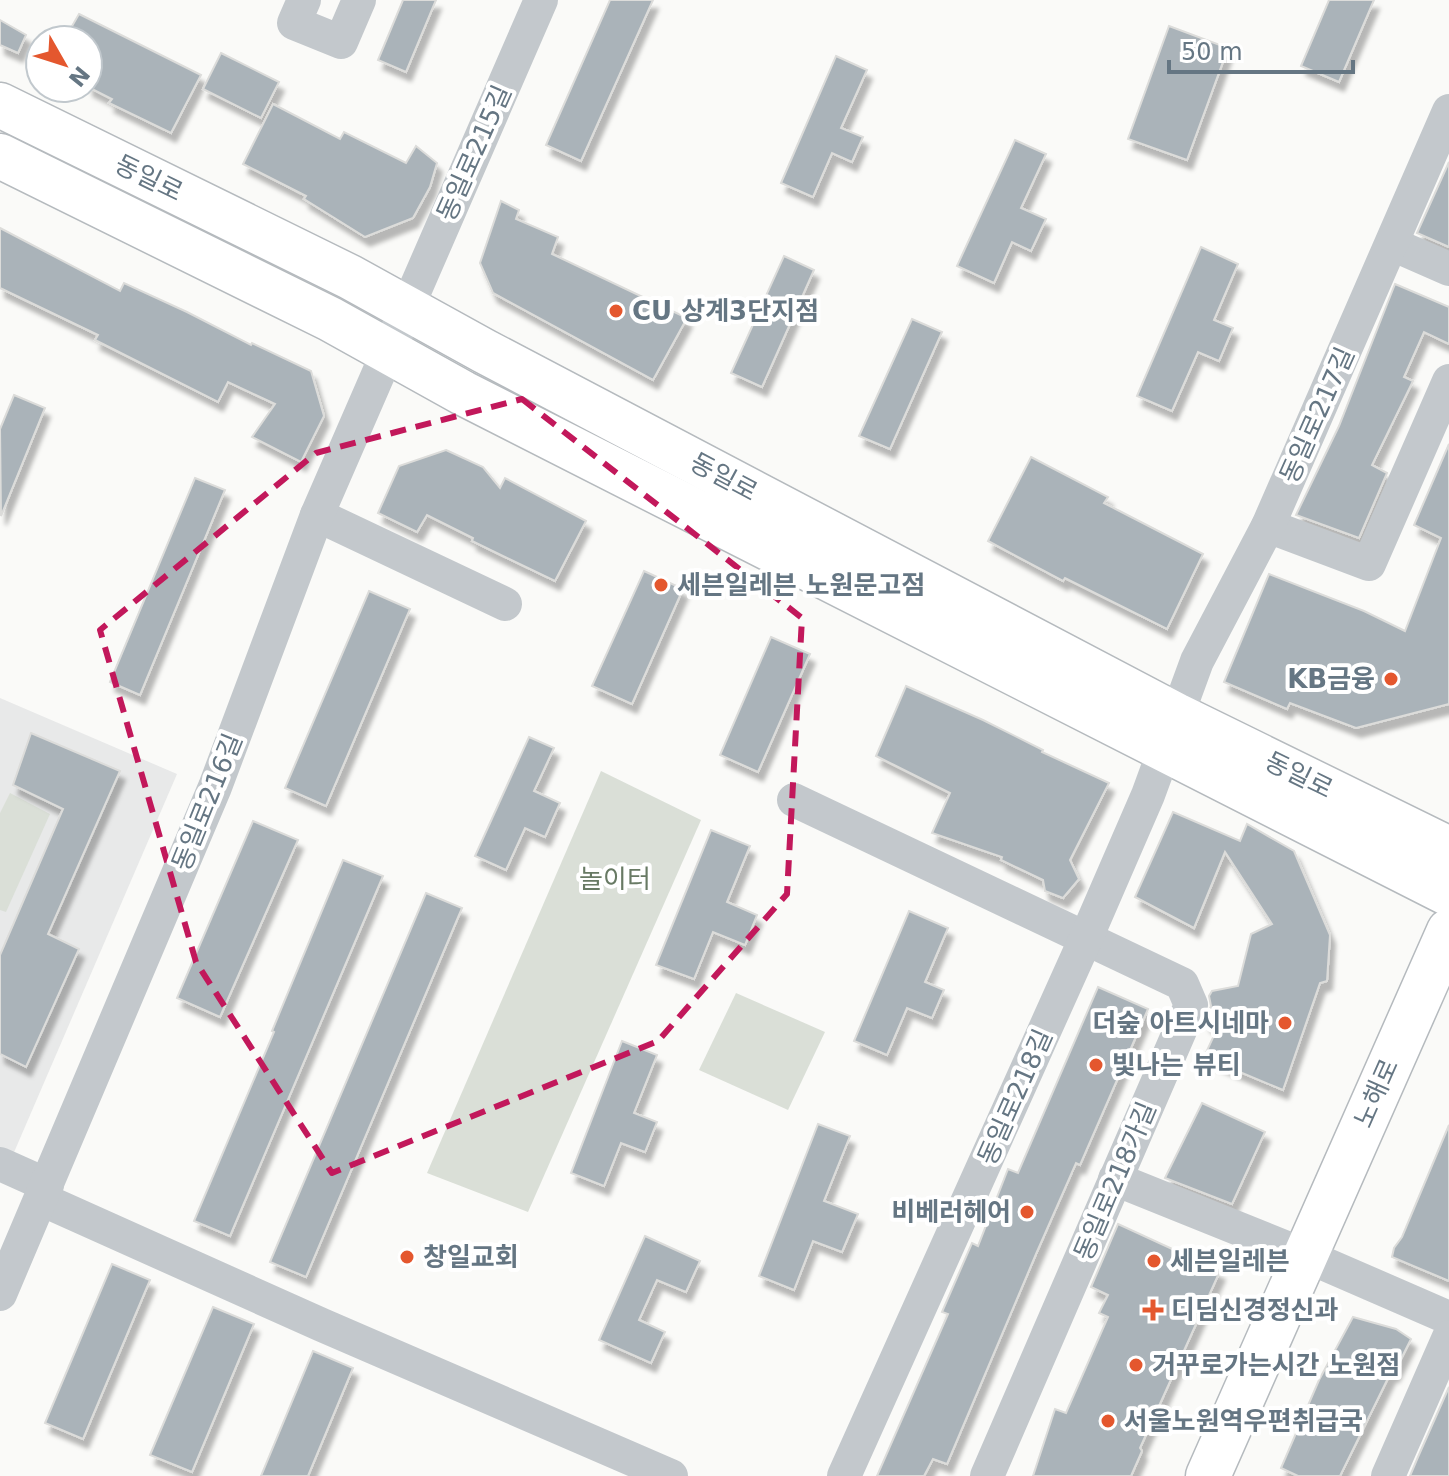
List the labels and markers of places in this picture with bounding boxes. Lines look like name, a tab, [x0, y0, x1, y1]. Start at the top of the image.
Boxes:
place label: CU 상계3단지점	[632, 296, 819, 326]
marker: CU 상계3단지점	[607, 302, 625, 320]
place label: 세븐일레븐 노원문고점	[677, 570, 925, 600]
marker: 세븐일레븐 노원문고점	[652, 576, 670, 594]
place label: KB금융	[1287, 664, 1375, 694]
marker: KB금융	[1382, 670, 1400, 688]
place label: 더숲 아트시네마	[1093, 1008, 1269, 1038]
marker: 더숲 아트시네마	[1276, 1014, 1294, 1032]
place label: 빛나는 뷰티	[1112, 1050, 1241, 1080]
marker: 빛나는 뷰티	[1087, 1056, 1105, 1074]
place label: 비베러헤어	[891, 1197, 1011, 1227]
marker: 비베러헤어	[1018, 1203, 1036, 1221]
place label: 창일교회	[423, 1242, 519, 1272]
place label: 세븐일레븐	[1170, 1246, 1290, 1276]
marker: 창일교회	[398, 1248, 416, 1266]
marker: 세븐일레븐	[1145, 1252, 1163, 1270]
place label: 디딤신경정신과	[1171, 1295, 1339, 1325]
marker: 디딤신경정신과	[1142, 1299, 1164, 1321]
place label: 거꾸로가는시간 노원점	[1152, 1350, 1400, 1380]
marker: 거꾸로가는시간 노원점	[1127, 1356, 1145, 1374]
place label: 서울노원역우편취급국	[1124, 1406, 1363, 1436]
marker: 서울노원역우편취급국	[1099, 1412, 1117, 1430]

